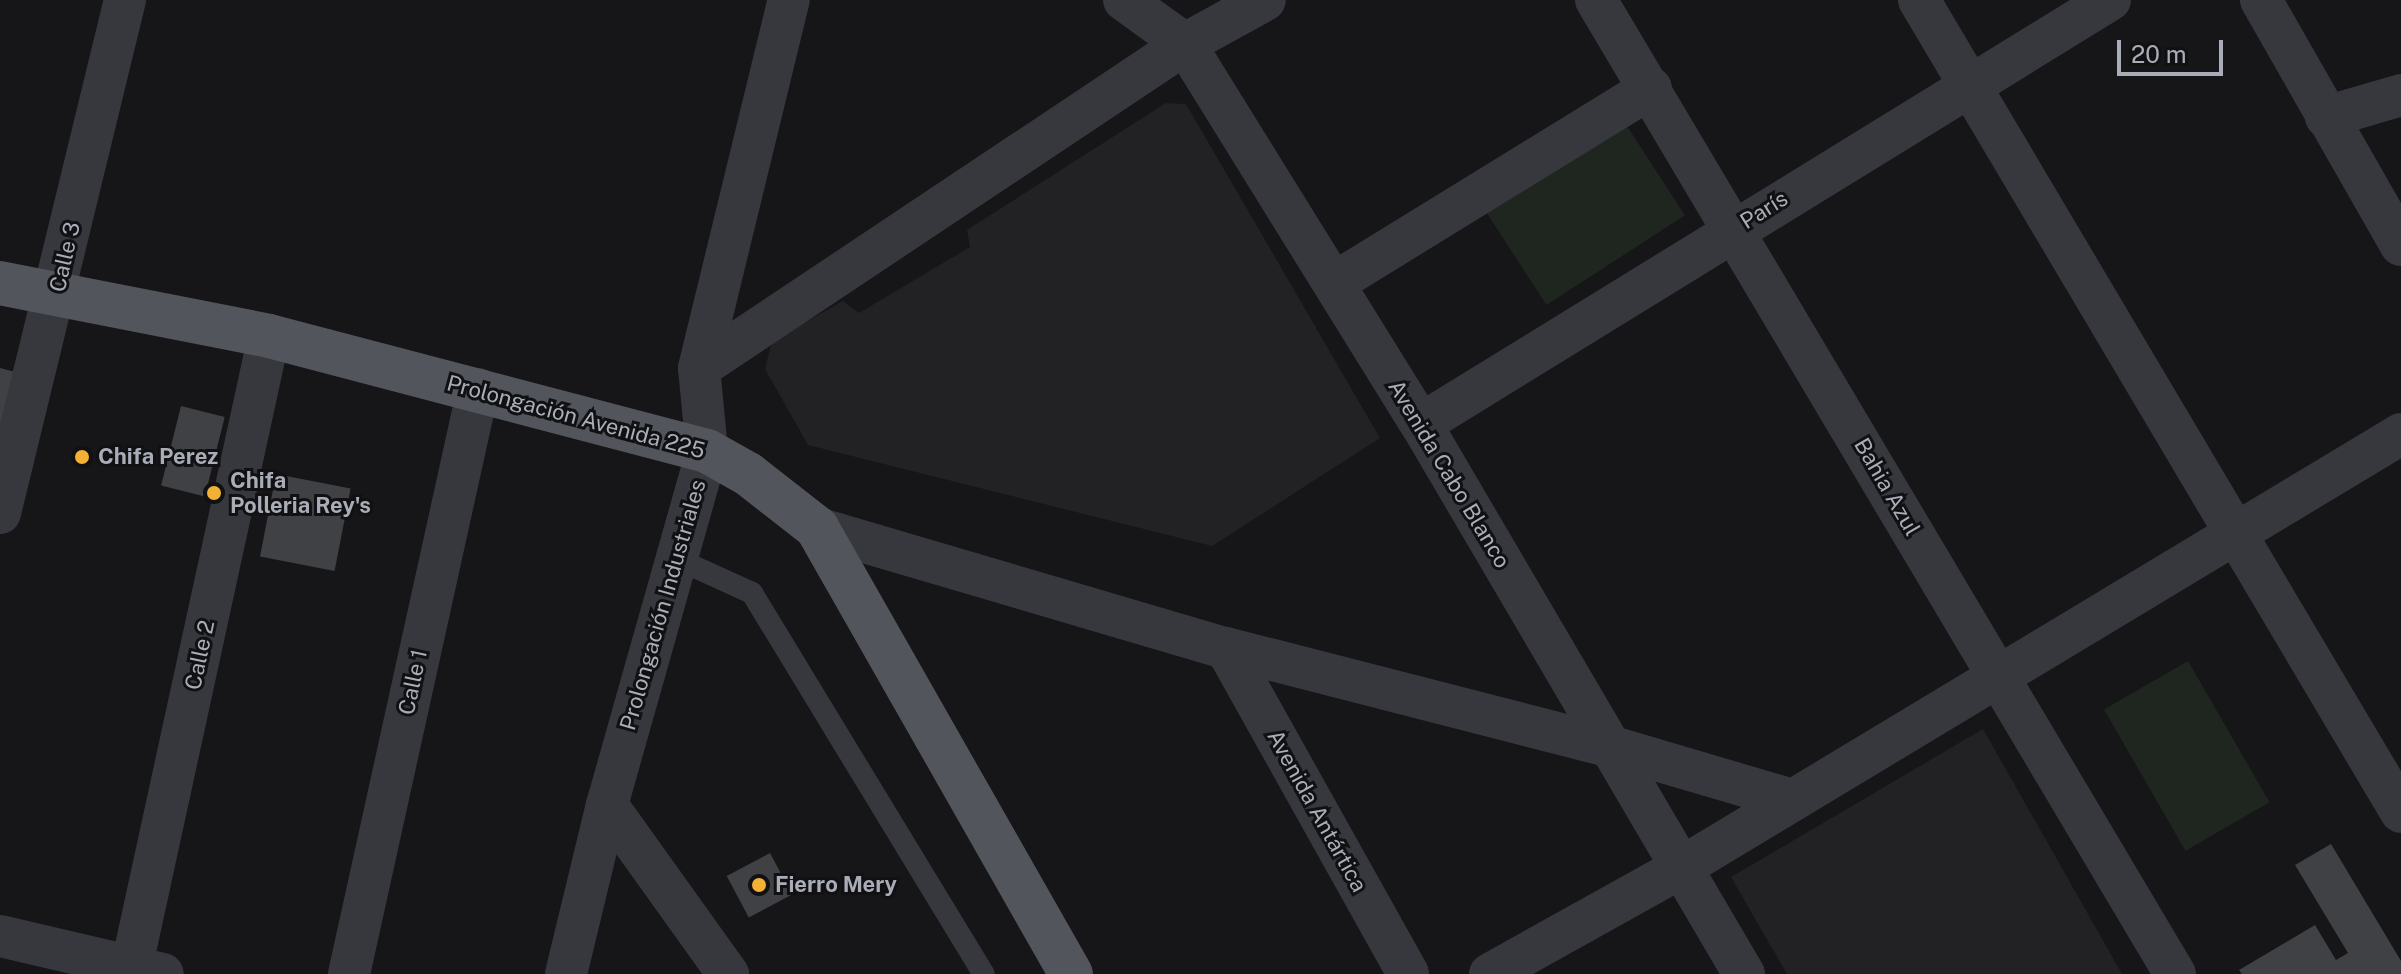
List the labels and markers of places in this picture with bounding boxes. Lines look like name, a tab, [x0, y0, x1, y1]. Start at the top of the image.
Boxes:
place label: Chifa Perez	[98, 444, 218, 470]
marker: Chifa Perez	[73, 448, 91, 466]
place label: Chifa Polleria Rey's	[230, 467, 371, 518]
marker: Chifa Polleria Rey's	[205, 484, 223, 502]
place label: Fierro Mery	[775, 872, 897, 898]
marker: Fierro Mery	[750, 876, 768, 894]

